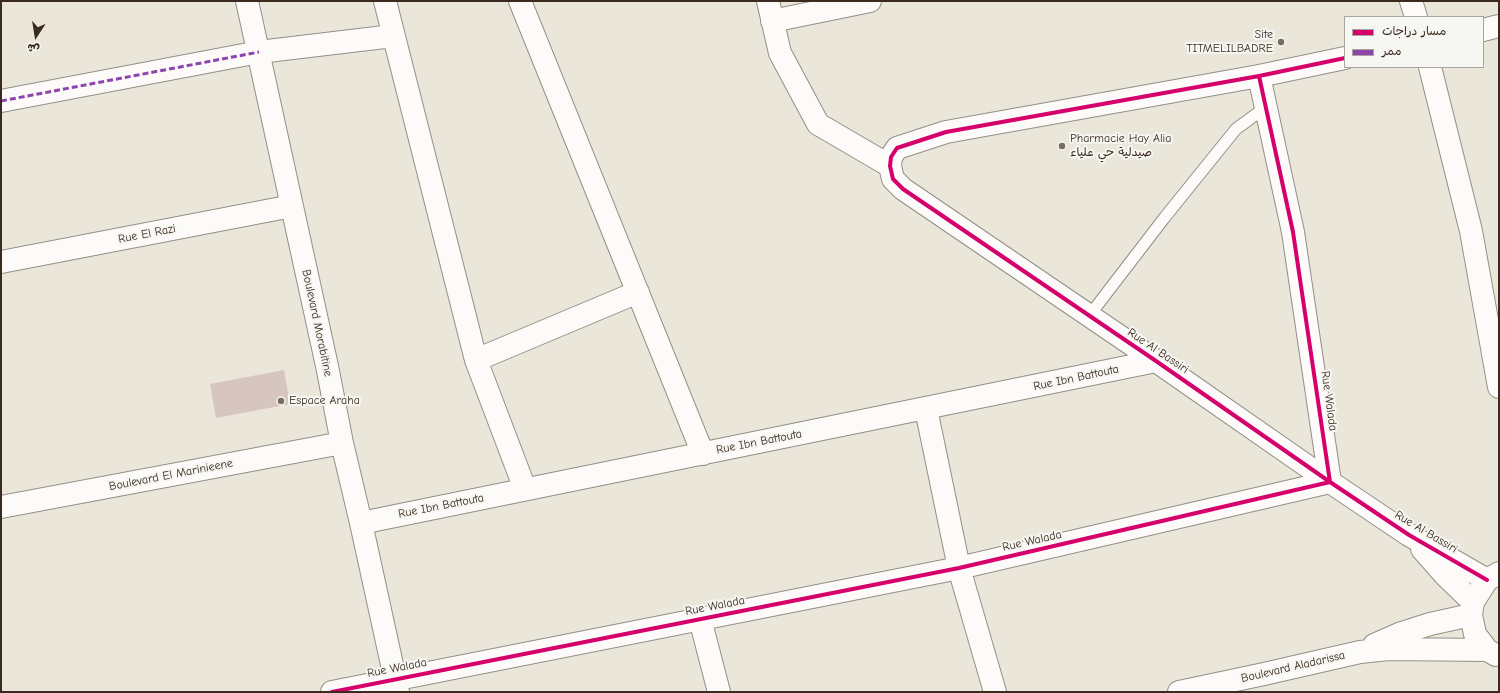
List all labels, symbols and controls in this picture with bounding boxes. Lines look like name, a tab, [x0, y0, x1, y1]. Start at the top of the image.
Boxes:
north arrow	[16, 16, 56, 56]
legend	[1344, 16, 1484, 68]
text: مسار دراجات	[1382, 24, 1446, 38]
place label: Site TITMELILBADRE	[1186, 28, 1273, 56]
marker: Site TITMELILBADRE	[1276, 37, 1286, 47]
text: ش	[26, 41, 41, 56]
text: ممر	[1382, 44, 1401, 58]
place label: Pharmacie Hay Alia صيدلية حي علياء	[1070, 132, 1172, 160]
marker: Pharmacie Hay Alia صيدلية حي علياء	[1057, 141, 1067, 151]
street label: Rue El Razi	[117, 221, 177, 247]
street label: Boulevard Morabitine	[299, 268, 335, 378]
street label: Rue Al Bassiri	[1125, 325, 1191, 377]
street label: Rue Ibn Battouta	[1032, 362, 1120, 394]
street label: Rue Walada	[1318, 370, 1340, 432]
place label: Espace Araha	[289, 394, 360, 408]
marker: Espace Araha	[276, 396, 286, 406]
street label: Rue Ibn Battouta	[715, 427, 803, 457]
street label: Boulevard El Marinieene	[108, 456, 234, 494]
street label: Rue Ibn Battouta	[397, 491, 485, 521]
street label: Rue Al Bassiri	[1392, 508, 1460, 556]
street label: Rue Walada	[1001, 527, 1063, 555]
street label: Rue Walada	[684, 593, 746, 619]
street label: Boulevard Aladarissa	[1240, 648, 1346, 686]
street label: Rue Walada	[366, 655, 428, 681]

